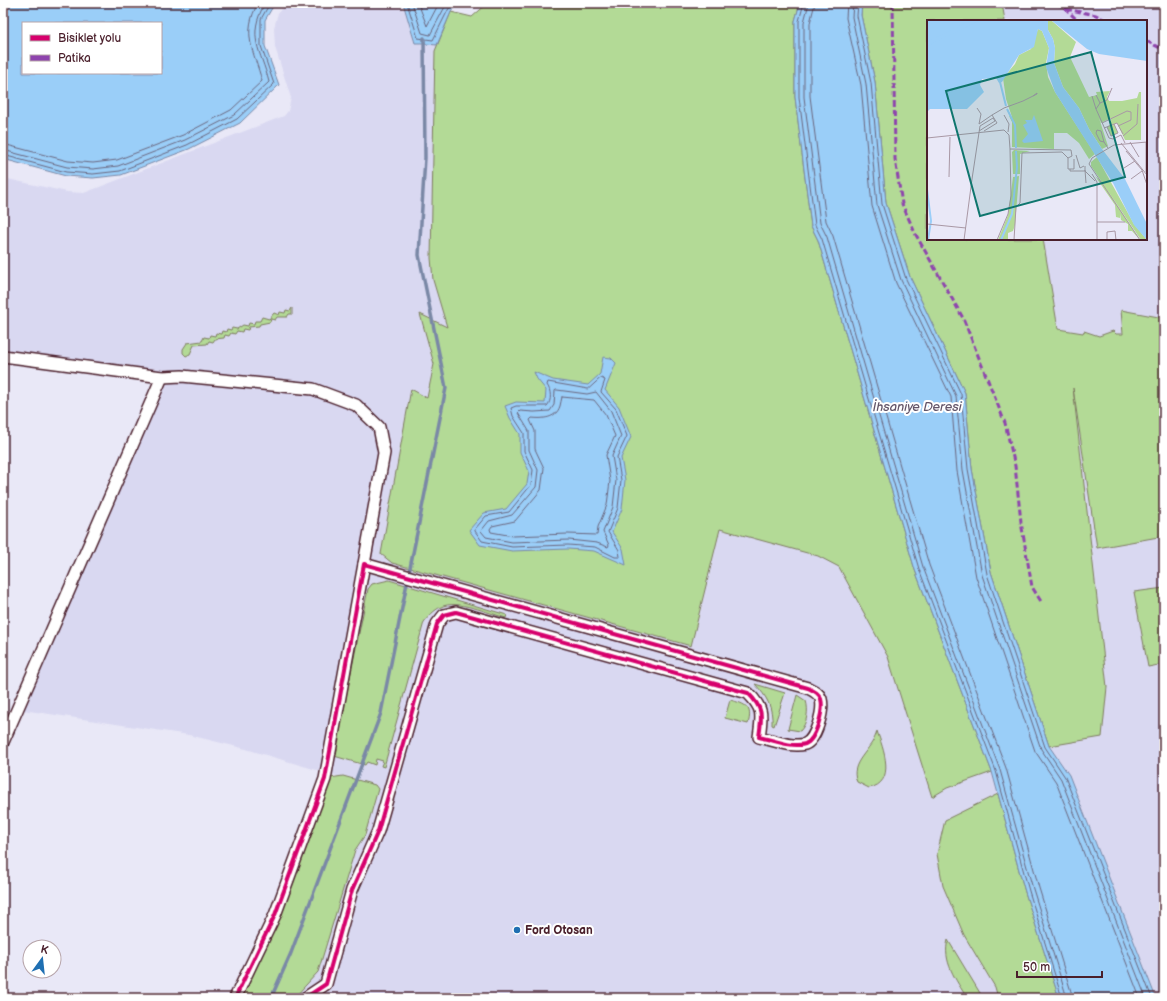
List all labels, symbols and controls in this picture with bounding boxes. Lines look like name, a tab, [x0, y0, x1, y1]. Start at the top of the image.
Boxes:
inset map	[927, 20, 1147, 240]
legend	[22, 22, 162, 74]
text: Bisiklet yolu	[58, 31, 121, 46]
text: Patika	[58, 51, 91, 66]
water label: İhsaniye Deresi	[872, 399, 963, 415]
place label: Ford Otosan	[525, 923, 593, 938]
marker: Ford Otosan	[512, 925, 522, 935]
north arrow	[22, 939, 62, 979]
text: K	[39, 943, 50, 957]
scale bar	[1017, 953, 1102, 979]
text: 50 m	[1023, 960, 1050, 975]

